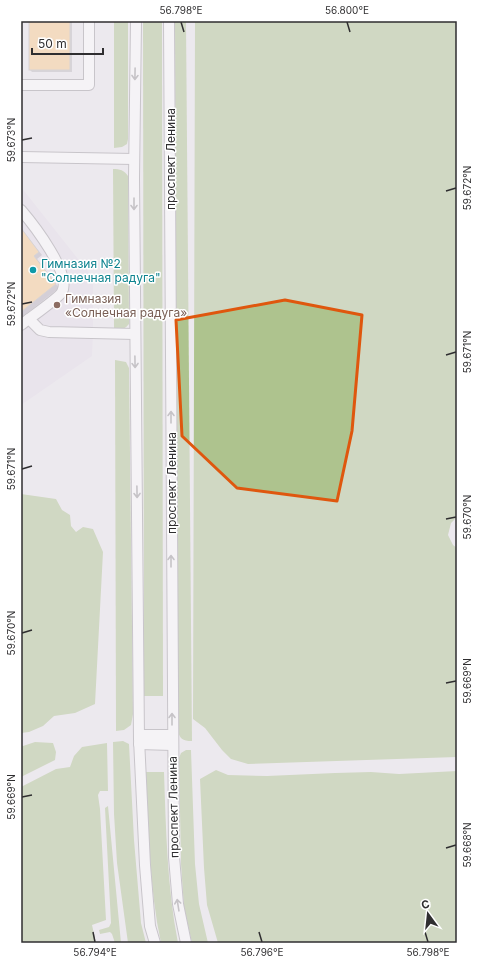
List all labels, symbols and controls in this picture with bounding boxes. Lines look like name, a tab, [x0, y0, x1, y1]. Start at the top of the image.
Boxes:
text: 56.798°E	[159, 4, 203, 16]
text: 56.800°E	[325, 4, 369, 16]
scale bar	[32, 30, 103, 56]
text: 50 m	[38, 36, 67, 51]
one-way arrow	[131, 67, 139, 80]
street label: проспект Ленина	[163, 108, 178, 210]
text: 59.673°N	[5, 118, 17, 162]
text: 59.672°N	[461, 166, 473, 210]
one-way arrow	[130, 197, 138, 210]
place label: Гимназия №2 "Солнечная радуга"	[41, 256, 161, 285]
marker: Гимназия №2 "Солнечная радуга"	[28, 265, 38, 275]
text: 59.672°N	[5, 282, 17, 326]
place label: Гимназия «Солнечная радуга»	[65, 291, 187, 320]
marker: Гимназия «Солнечная радуга»	[52, 300, 62, 310]
text: 59.671°N	[461, 331, 473, 373]
one-way arrow	[132, 355, 139, 368]
one-way arrow	[167, 411, 175, 424]
street label: проспект Ленина	[164, 432, 179, 534]
text: 59.671°N	[5, 448, 17, 490]
one-way arrow	[133, 485, 141, 498]
text: 59.670°N	[461, 495, 473, 539]
one-way arrow	[168, 555, 175, 568]
text: 59.670°N	[5, 611, 17, 655]
text: 59.669°N	[461, 658, 473, 704]
one-way arrow	[168, 713, 176, 726]
street label: проспект Ленина	[165, 756, 181, 858]
text: 59.669°N	[5, 774, 17, 820]
text: 59.668°N	[461, 822, 473, 868]
north arrow	[408, 894, 448, 934]
text: С	[420, 897, 431, 912]
one-way arrow	[174, 899, 182, 912]
text: 56.794°E	[73, 946, 117, 958]
text: 56.796°E	[240, 946, 284, 958]
text: 56.798°E	[406, 946, 450, 958]

